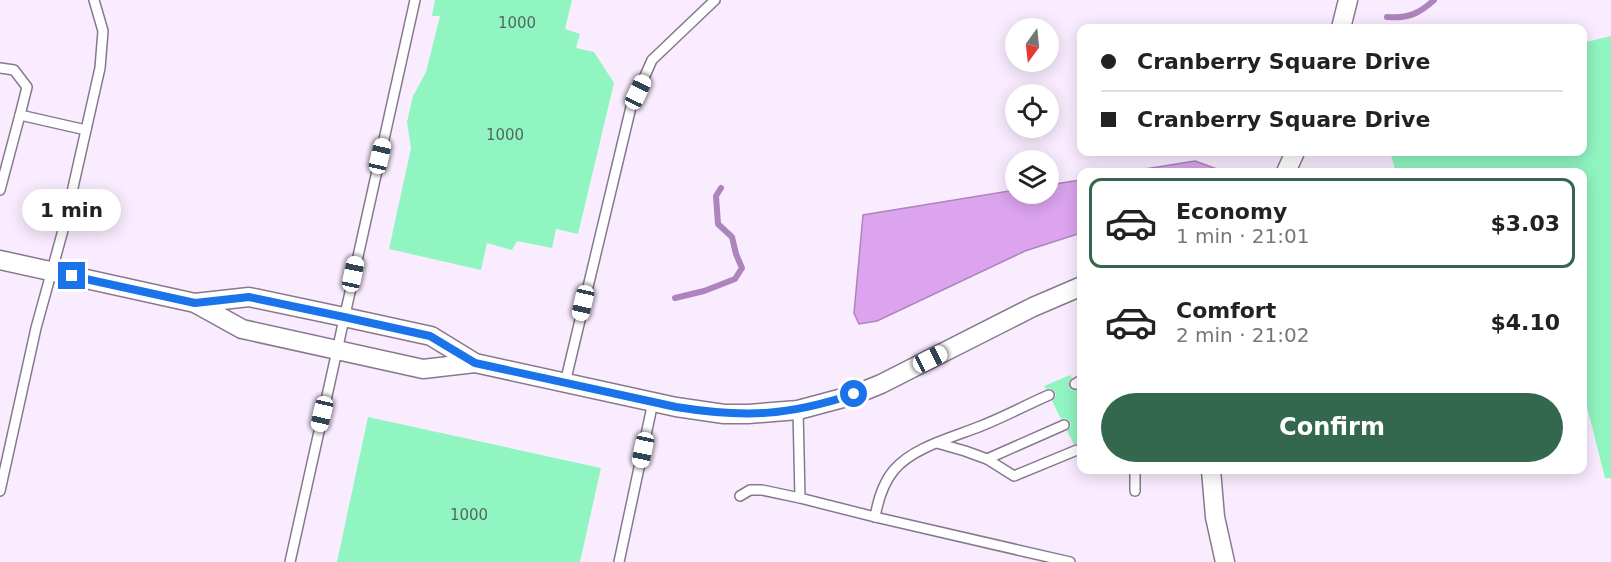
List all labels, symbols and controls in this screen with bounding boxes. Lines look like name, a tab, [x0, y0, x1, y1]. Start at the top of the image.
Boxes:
house number: 1000	[498, 14, 536, 32]
north arrow	[1005, 18, 1059, 72]
map controls	[1005, 18, 1059, 204]
text: Cranberry Square Drive	[1137, 49, 1430, 74]
car	[622, 72, 654, 112]
button: locate	[1005, 84, 1059, 138]
text: Cranberry Square Drive	[1137, 107, 1430, 132]
house number: 1000	[486, 126, 524, 144]
car	[367, 136, 393, 176]
button: layers	[1005, 150, 1059, 204]
callout: 1 min	[22, 189, 122, 231]
icon: car	[1104, 196, 1158, 250]
text: 1 min	[40, 198, 103, 222]
text: Economy	[1176, 199, 1287, 224]
text: $3.03	[1490, 211, 1560, 236]
text: 1 min · 21:01	[1176, 224, 1310, 248]
car	[340, 255, 366, 293]
route end	[58, 262, 85, 289]
car	[570, 283, 596, 323]
icon: car	[1104, 295, 1158, 349]
text: Comfort	[1176, 298, 1276, 323]
text: $4.10	[1490, 310, 1560, 335]
text: 2 min · 21:02	[1176, 323, 1310, 347]
car	[910, 343, 950, 375]
route start	[840, 380, 867, 407]
button: Confirm	[1101, 393, 1563, 462]
car	[309, 394, 335, 434]
car	[630, 431, 656, 469]
house number: 1000	[450, 506, 488, 524]

